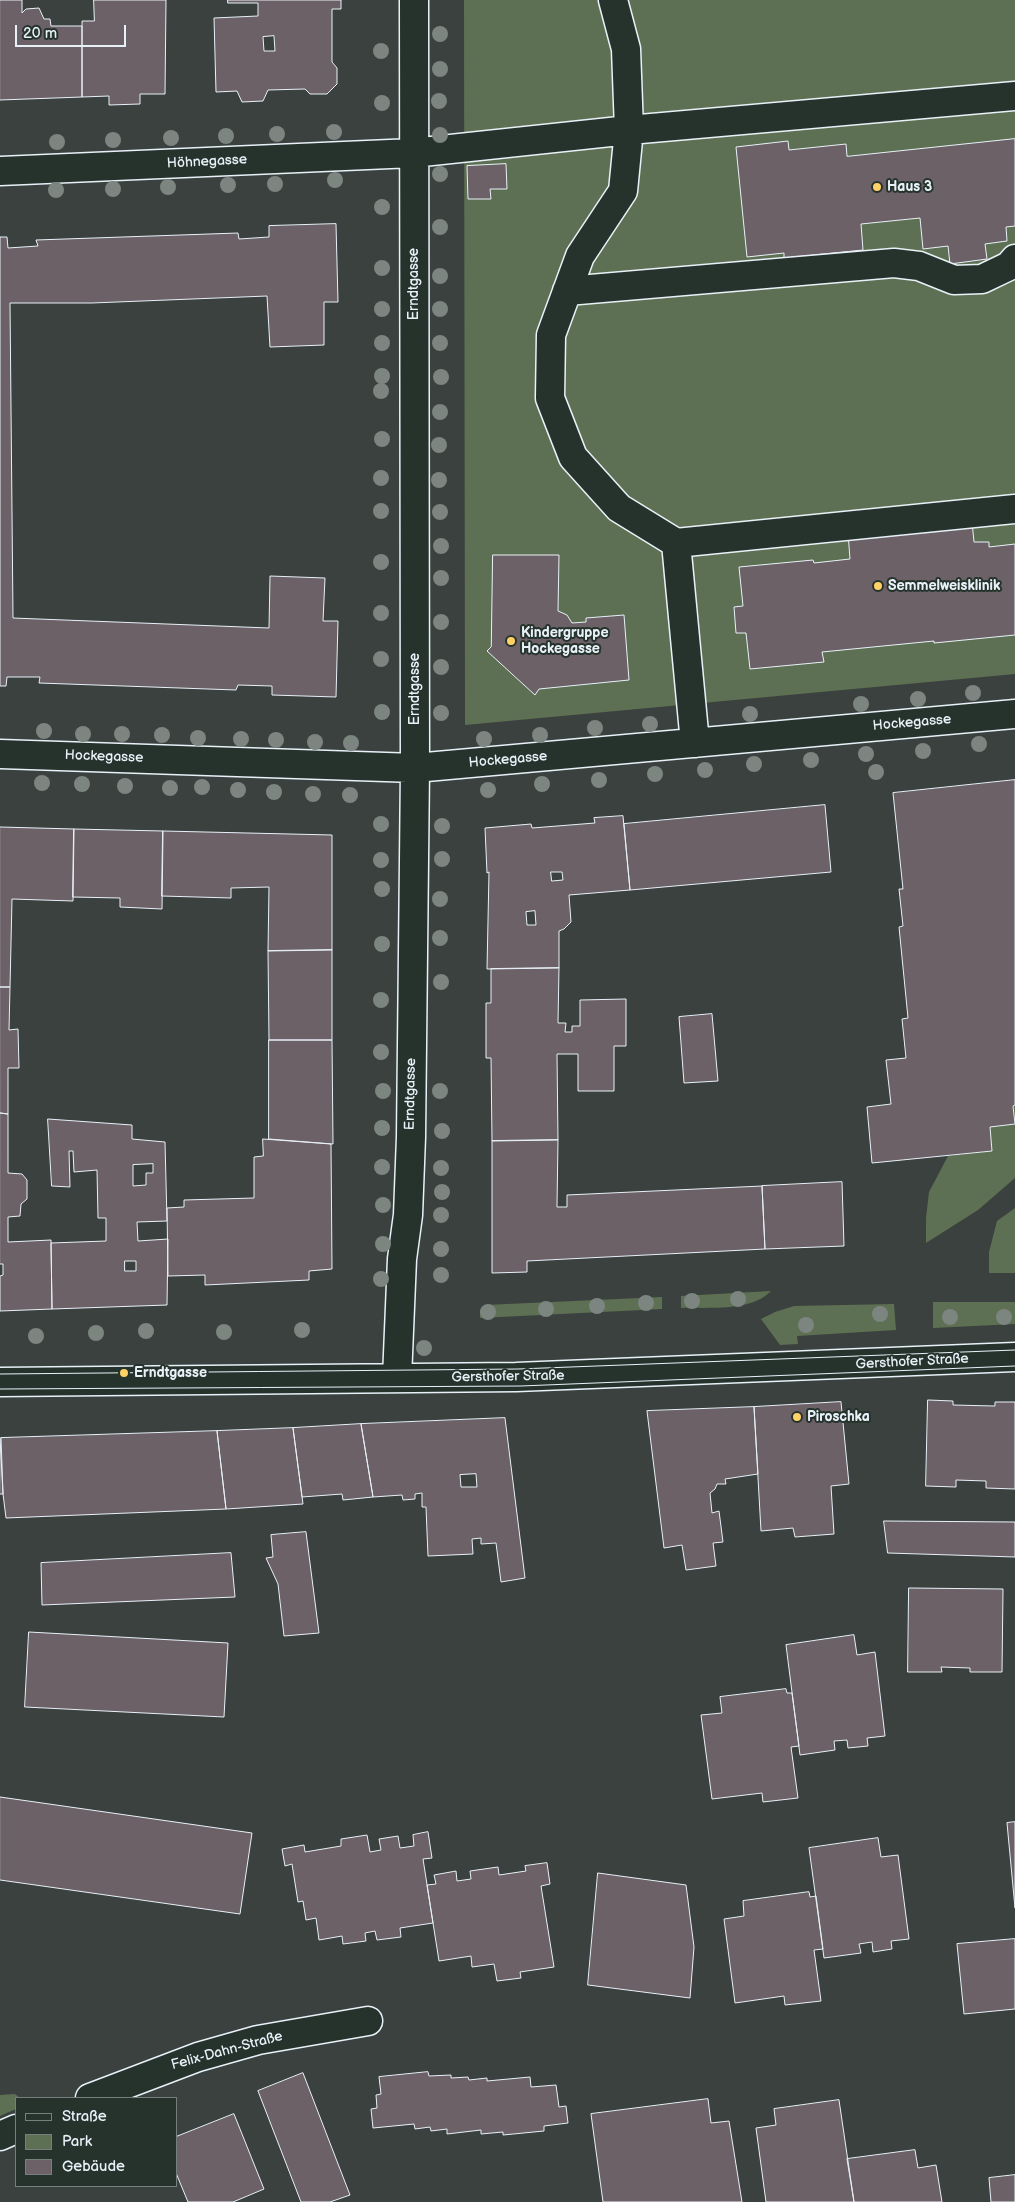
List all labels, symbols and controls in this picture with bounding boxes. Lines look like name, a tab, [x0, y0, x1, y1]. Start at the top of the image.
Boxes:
scale bar	[18, 15, 129, 47]
text: 20 m	[23, 24, 57, 43]
street label: Höhnegasse	[166, 152, 248, 172]
place label: Haus 3	[887, 179, 932, 195]
marker: Haus 3	[871, 181, 883, 193]
street label: Erndtgasse	[406, 248, 422, 320]
place label: Semmelweisklinik	[888, 578, 1000, 594]
marker: Semmelweisklinik	[872, 580, 884, 592]
place label: Kindergruppe Hockegasse	[521, 625, 608, 658]
marker: Kindergruppe Hockegasse	[505, 635, 517, 647]
street label: Erndtgasse	[407, 653, 423, 725]
street label: Hockegasse	[872, 711, 952, 735]
street label: Hockegasse	[64, 747, 144, 767]
street label: Hockegasse	[468, 748, 548, 772]
street label: Erndtgasse	[402, 1058, 420, 1130]
street label: Gersthofer Straße	[855, 1351, 969, 1373]
place label: Erndtgasse	[134, 1365, 207, 1381]
marker: Erndtgasse	[118, 1367, 130, 1379]
street label: Gersthofer Straße	[451, 1368, 565, 1386]
place label: Piroschka	[807, 1409, 870, 1425]
marker: Piroschka	[791, 1411, 803, 1423]
street label: Felix-Dahn-Straße	[169, 2028, 285, 2074]
legend	[15, 2097, 178, 2187]
text: Straße	[62, 2107, 107, 2126]
text: Park	[62, 2132, 92, 2151]
text: Gebäude	[62, 2157, 125, 2176]

